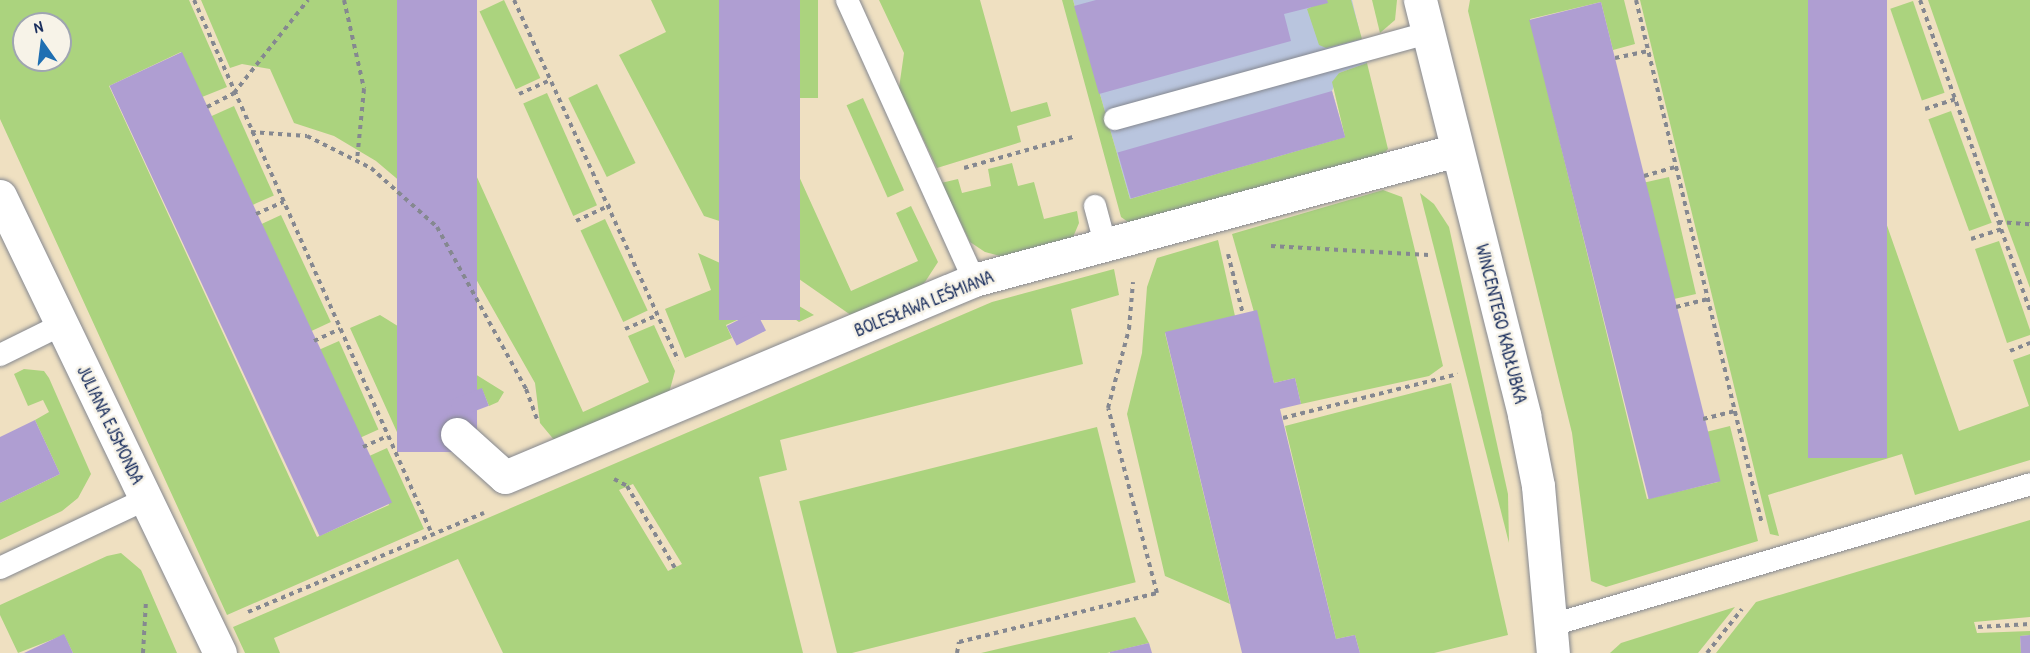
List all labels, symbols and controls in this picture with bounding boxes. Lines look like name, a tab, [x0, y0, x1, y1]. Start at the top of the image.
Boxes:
north arrow	[12, 12, 72, 72]
text: N	[31, 15, 45, 38]
street label: WINCENTEGO KADŁUBKA	[1471, 242, 1531, 406]
street label: BOLESŁAWA LEŚMIANA	[851, 266, 997, 342]
street label: JULIANA EJSMONDA	[72, 362, 148, 488]

